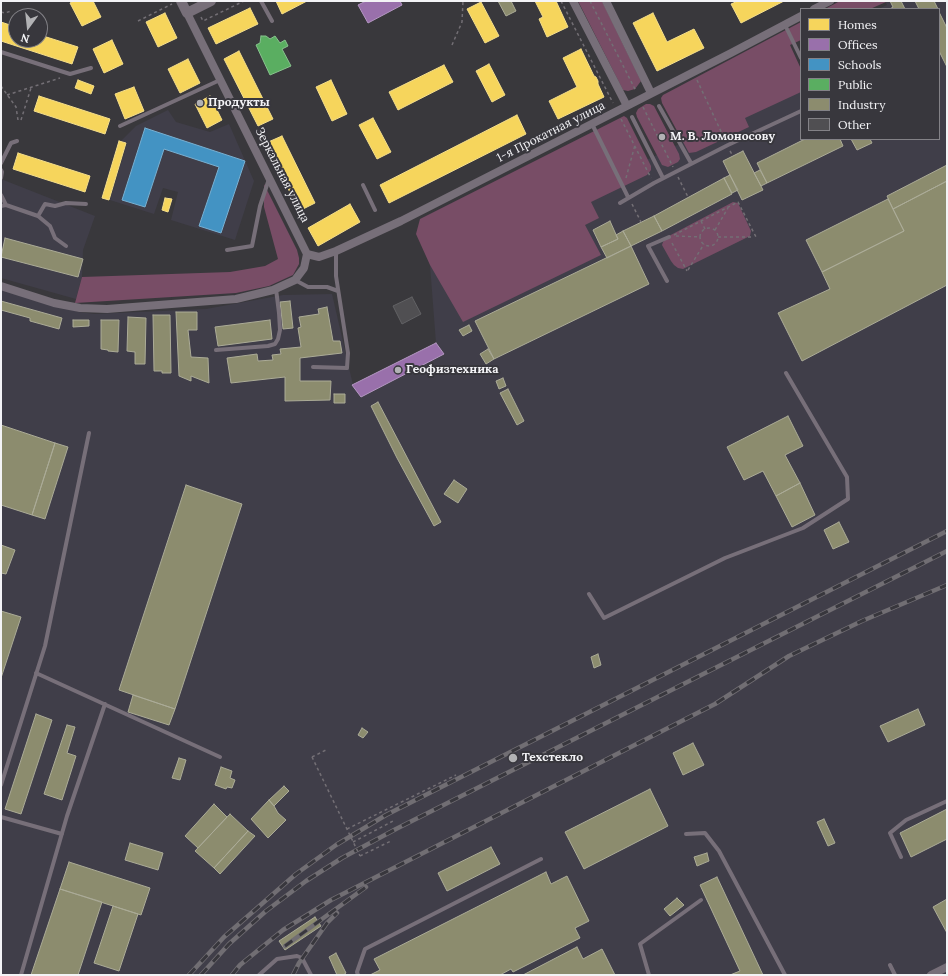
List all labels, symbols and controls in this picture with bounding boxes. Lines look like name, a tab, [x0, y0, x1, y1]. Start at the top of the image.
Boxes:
north arrow	[8, 8, 48, 48]
legend	[800, 8, 940, 140]
text: Homes	[838, 17, 877, 32]
text: N	[19, 31, 31, 46]
text: Offices	[838, 37, 878, 52]
text: Schools	[838, 57, 881, 72]
text: Public	[838, 77, 872, 92]
place label: Продукты	[208, 96, 270, 110]
text: Industry	[838, 97, 885, 112]
marker: Продукты	[195, 98, 205, 108]
street label: 1-я Прокатная улица	[494, 98, 608, 166]
text: Other	[838, 117, 871, 132]
street label: Зеркальная улица	[252, 125, 312, 225]
place label: М. В. Ломоносову	[670, 130, 775, 144]
marker: М. В. Ломоносову	[657, 132, 667, 142]
place label: Геофизтехника	[406, 363, 498, 377]
marker: Геофизтехника	[393, 365, 403, 375]
place label: Техстекло	[522, 751, 583, 765]
marker: Техстекло	[507, 752, 519, 764]

